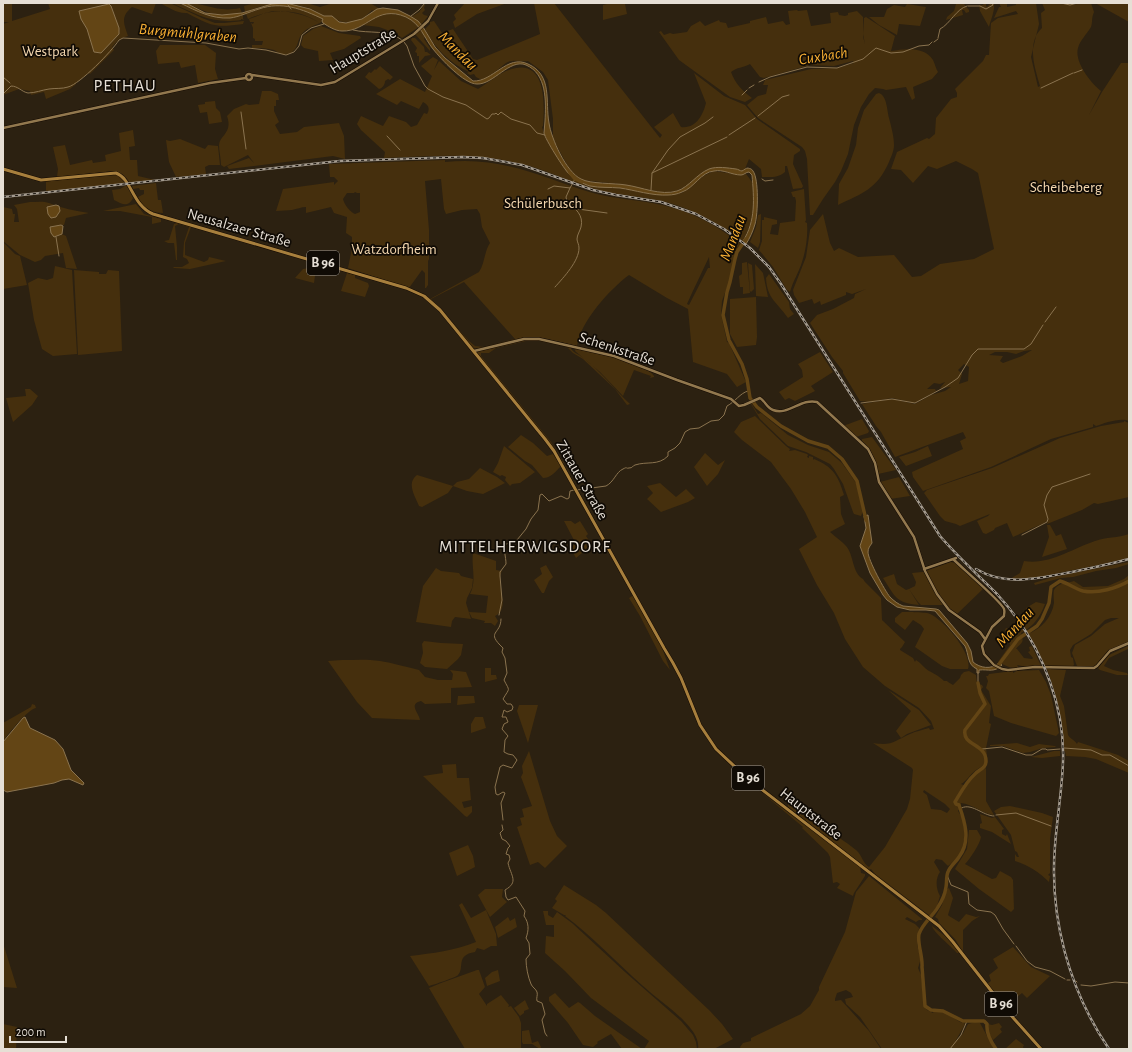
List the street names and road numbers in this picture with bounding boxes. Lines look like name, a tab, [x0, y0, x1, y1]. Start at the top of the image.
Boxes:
street label: Hauptstraße	[327, 25, 399, 77]
street label: Neusalzaer Straße	[186, 206, 292, 250]
road number: B 96	[307, 251, 339, 275]
street label: Schenkstraße	[577, 330, 657, 368]
street label: Zittauer Straße	[553, 438, 611, 522]
road number: B 96	[732, 766, 764, 790]
street label: Hauptstraße	[777, 785, 845, 843]
road number: B 96	[985, 992, 1017, 1016]

